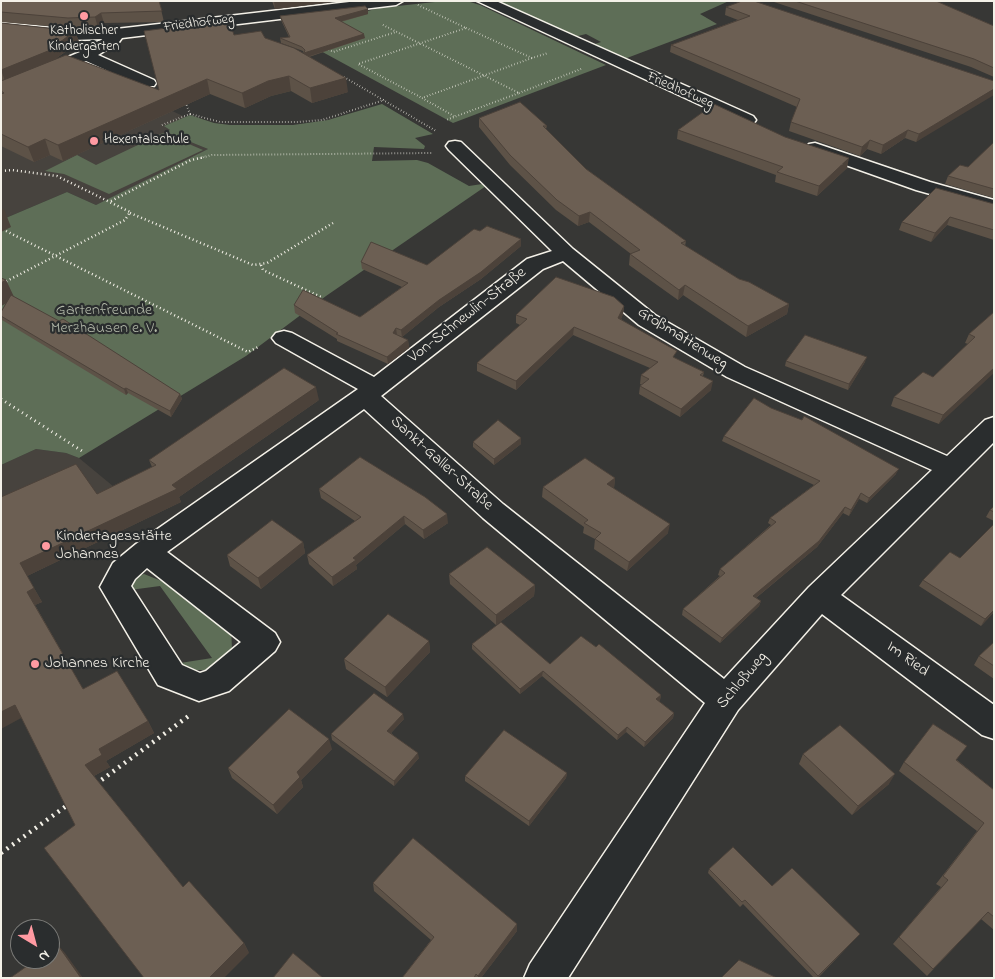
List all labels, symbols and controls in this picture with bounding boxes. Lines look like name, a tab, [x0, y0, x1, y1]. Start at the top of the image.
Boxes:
marker: Katholischer Kindergarten	[78, 10, 90, 22]
street label: Friedhofweg	[163, 11, 235, 37]
place label: Katholischer Kindergarten	[49, 24, 119, 56]
street label: Friedhofweg	[644, 69, 716, 113]
place label: Hexentalschule	[104, 133, 189, 149]
marker: Hexentalschule	[88, 135, 100, 147]
street label: Von-Schnewlin-Straße	[405, 264, 531, 368]
park label: Gartenfreunde Merzhausen e. V.	[51, 301, 157, 339]
street label: Großmattenweg	[633, 304, 731, 374]
street label: Sankt-Galler-Straße	[385, 413, 497, 515]
place label: Kindertagesstätte Johannes	[56, 527, 172, 565]
marker: Kindertagesstätte Johannes	[40, 540, 52, 552]
street label: Im Ried	[882, 638, 932, 682]
street label: Schloßweg	[714, 649, 772, 713]
place label: Johannes Kirche	[45, 654, 149, 674]
marker: Johannes Kirche	[29, 658, 41, 670]
north arrow	[10, 919, 60, 969]
text: N	[34, 944, 54, 967]

